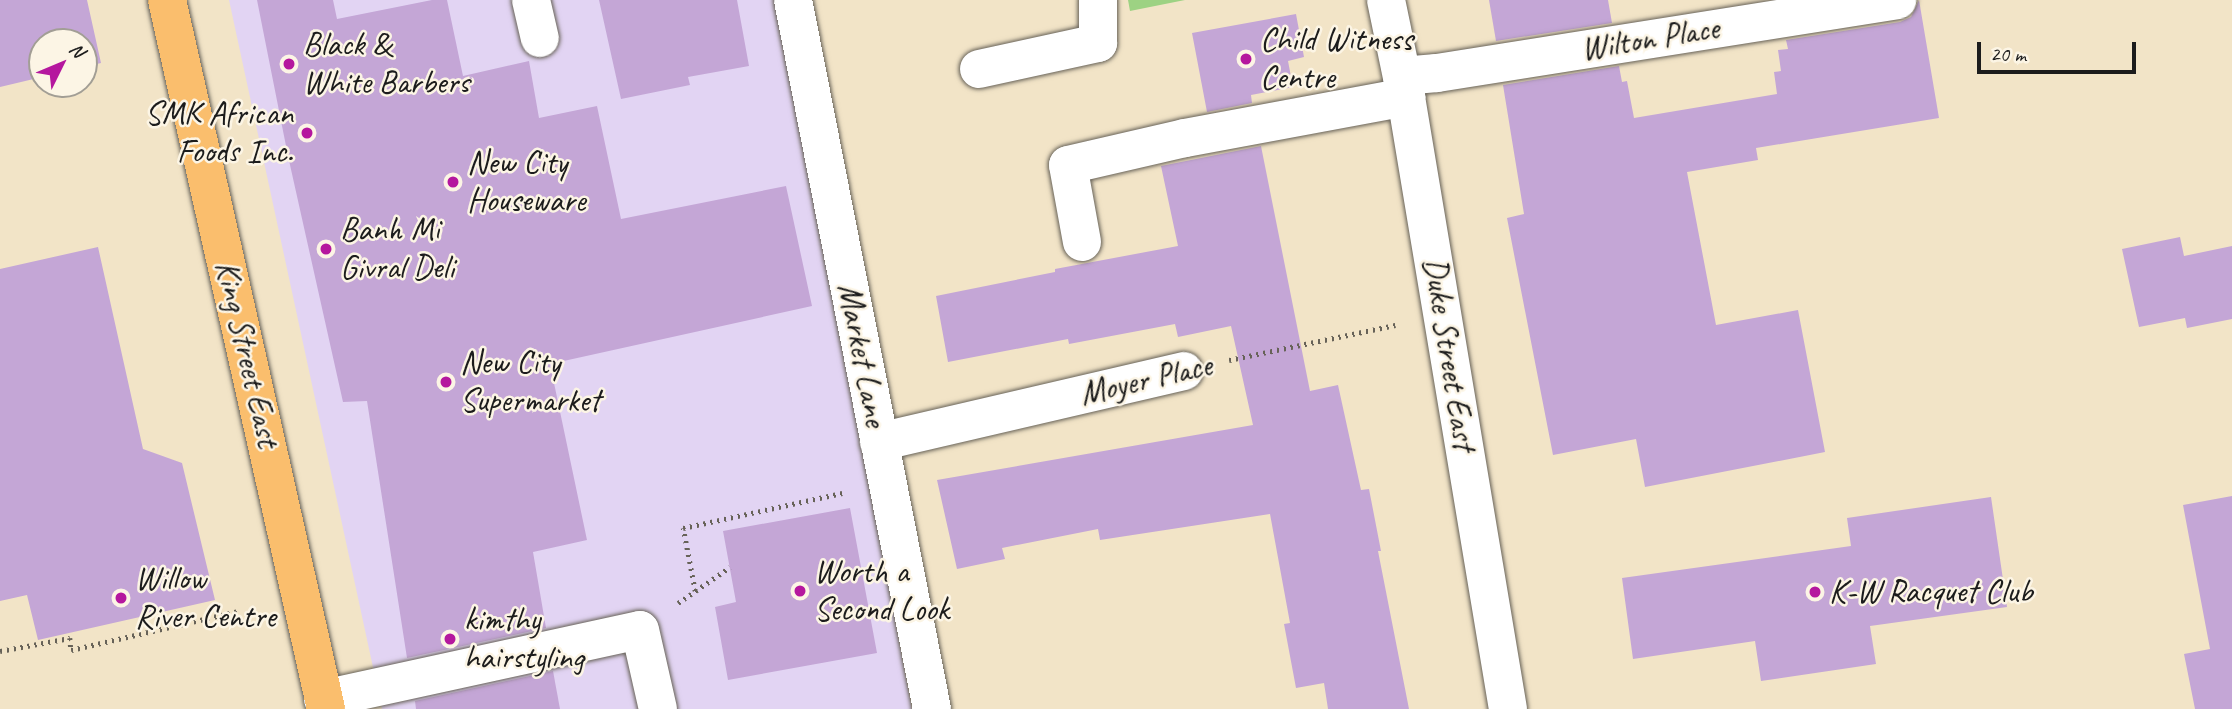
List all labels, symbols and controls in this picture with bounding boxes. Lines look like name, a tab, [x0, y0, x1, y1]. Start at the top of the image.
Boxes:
street label: Wilton Place	[1578, 9, 1722, 69]
place label: Child Witness Centre	[1260, 20, 1414, 98]
place label: Black & White Barbers	[303, 25, 471, 103]
north arrow	[28, 28, 98, 98]
scale bar	[1980, 28, 2139, 72]
text: N	[64, 38, 90, 63]
text: 20 m	[1990, 41, 2026, 67]
marker: Child Witness Centre	[1238, 51, 1254, 67]
marker: Black & White Barbers	[281, 56, 297, 72]
place label: SMK African Foods Inc.	[145, 94, 293, 172]
marker: SMK African Foods Inc.	[299, 125, 315, 141]
place label: New City Houseware	[467, 143, 586, 221]
marker: New City Houseware	[445, 174, 461, 190]
place label: Banh Mi Givral Deli	[340, 210, 455, 288]
marker: Banh Mi Givral Deli	[318, 241, 334, 257]
street label: Duke Street East	[1414, 254, 1484, 454]
street label: King Street East	[206, 256, 288, 452]
street label: Market Lane	[829, 280, 895, 430]
place label: New City Supermarket	[460, 343, 600, 421]
street label: Moyer Place	[1076, 346, 1216, 414]
marker: New City Supermarket	[438, 374, 454, 390]
place label: Worth a Second Look	[814, 552, 949, 630]
place label: Willow River Centre	[135, 559, 275, 637]
place label: K-W Racquet Club	[1829, 572, 2034, 612]
marker: Worth a Second Look	[792, 583, 808, 599]
marker: K-W Racquet Club	[1807, 584, 1823, 600]
marker: Willow River Centre	[113, 590, 129, 606]
place label: kimthy hairstyling	[464, 600, 584, 678]
marker: kimthy hairstyling	[442, 631, 458, 647]

